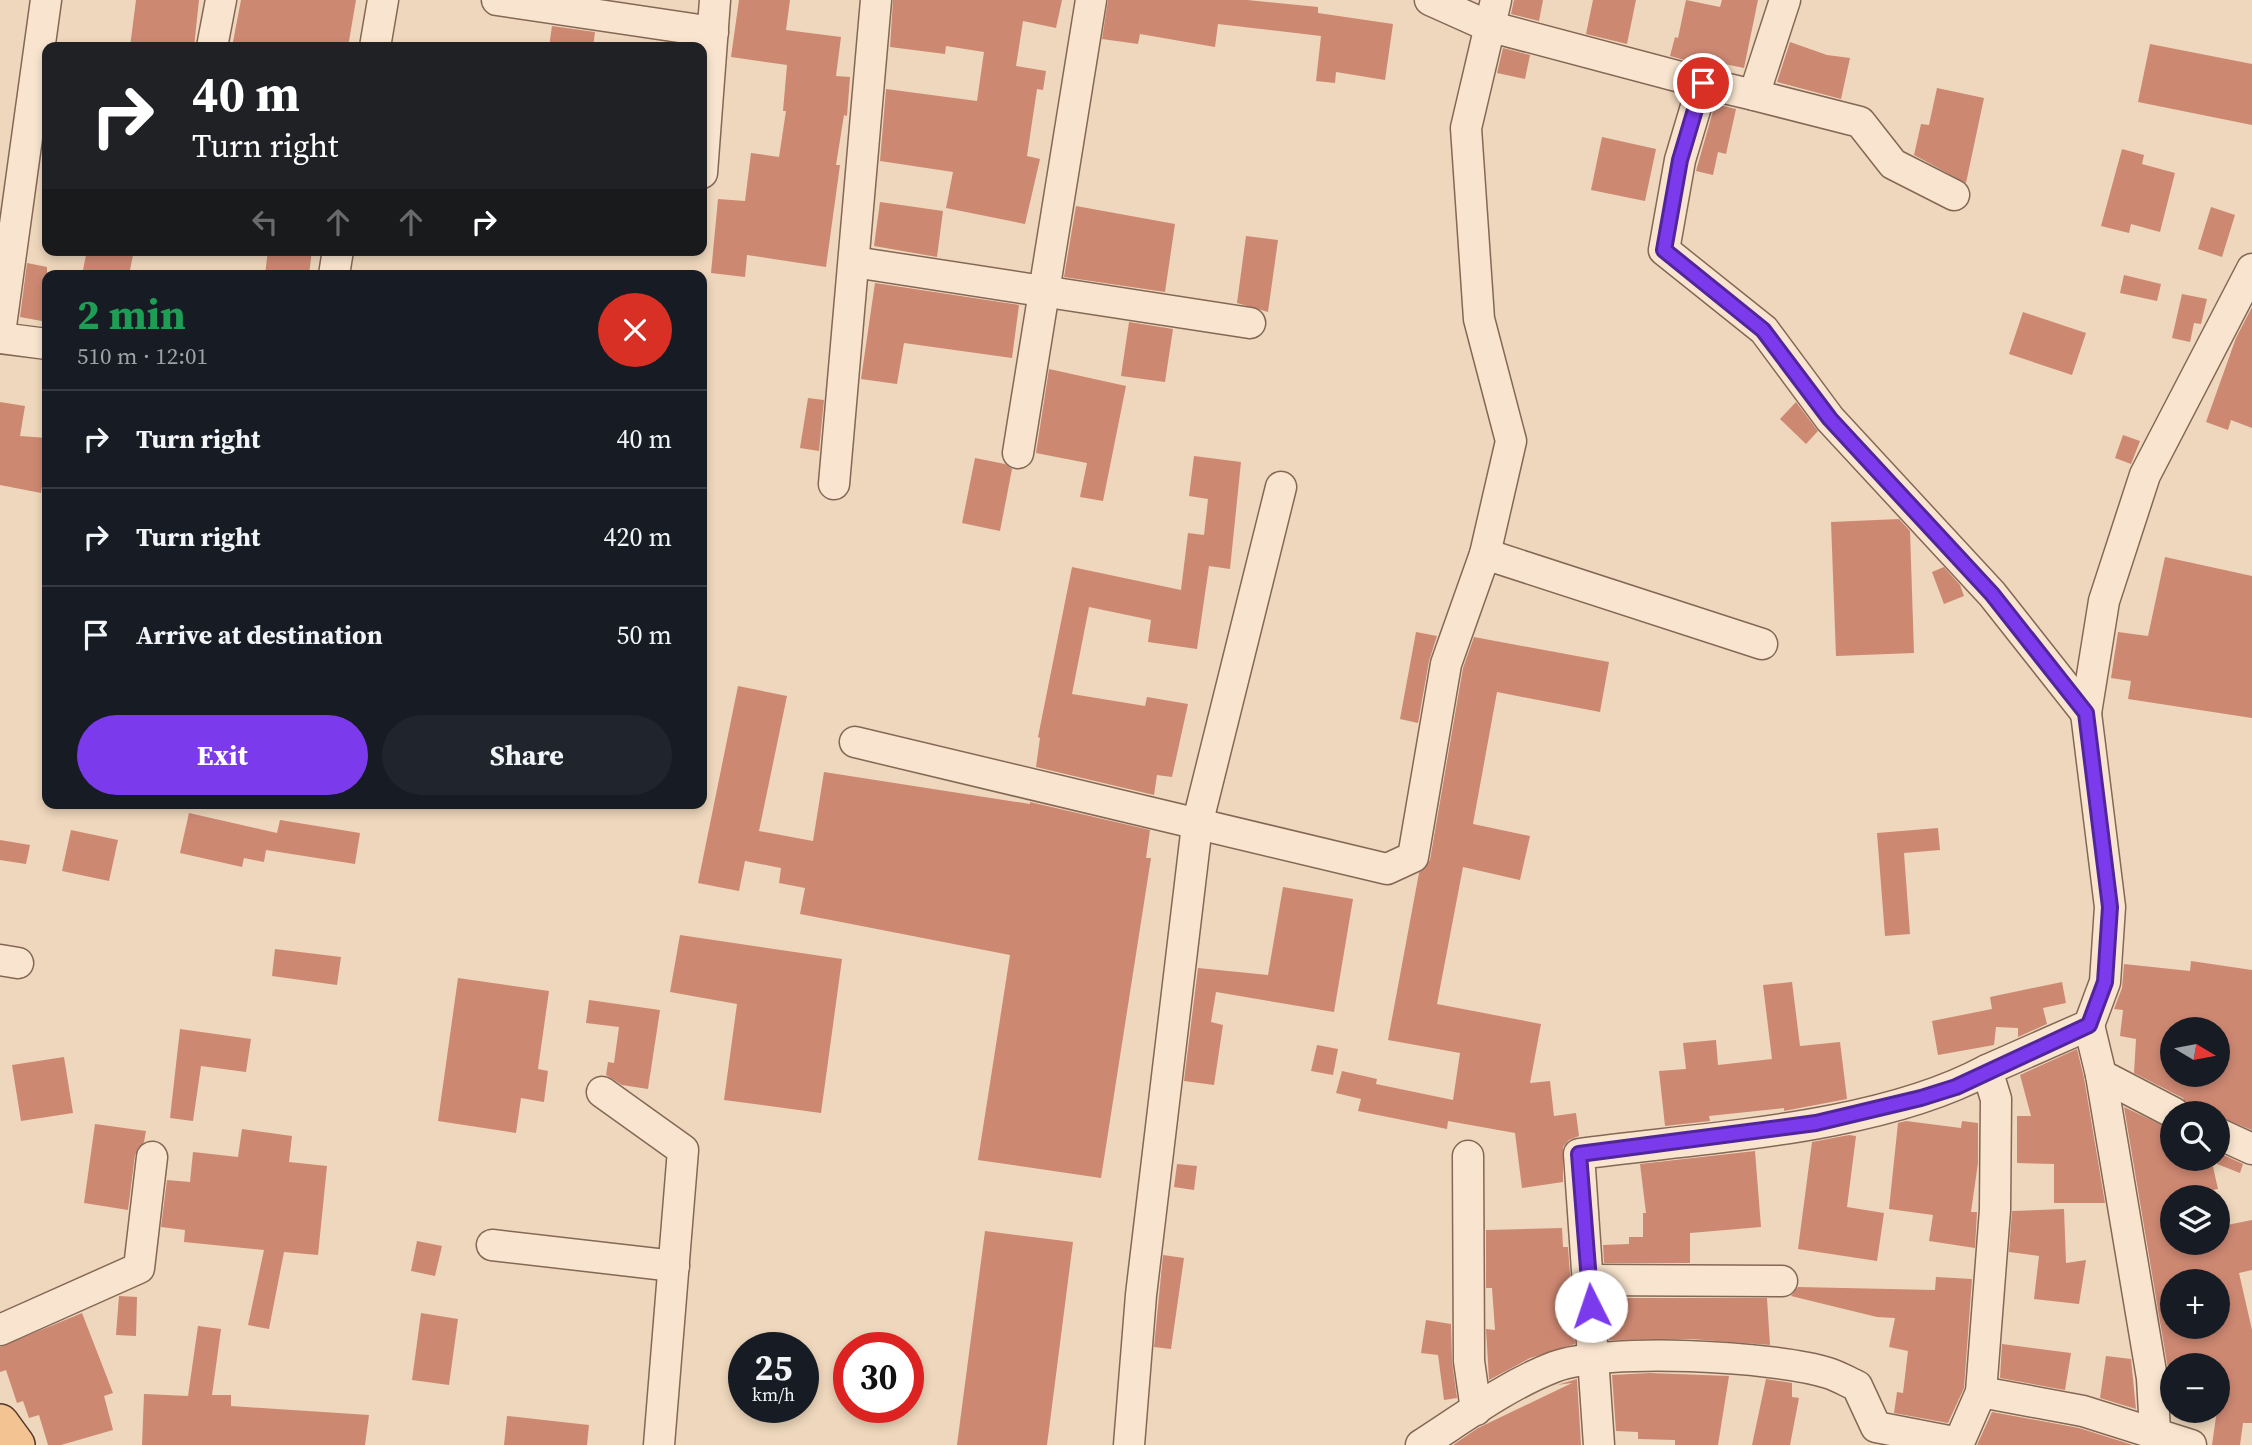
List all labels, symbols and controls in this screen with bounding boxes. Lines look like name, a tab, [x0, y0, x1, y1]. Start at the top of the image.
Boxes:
pin	[1673, 53, 1733, 113]
text: 40 m	[192, 60, 300, 127]
icon: arrive	[1684, 64, 1722, 102]
icon: right	[77, 70, 168, 161]
text: Turn right	[192, 124, 338, 168]
icon: left	[246, 203, 284, 241]
icon: ahead	[319, 203, 357, 241]
icon: ahead	[392, 203, 430, 241]
icon: right	[465, 203, 503, 241]
text: 2 min	[77, 285, 186, 343]
button: close	[598, 293, 672, 367]
text: 510 m · 12:01	[77, 340, 208, 372]
icon: right	[77, 420, 115, 458]
text: Turn right	[136, 421, 260, 457]
text: 40 m	[617, 421, 672, 457]
icon: right	[77, 518, 115, 556]
text: Turn right	[136, 519, 260, 555]
text: 420 m	[604, 519, 672, 555]
icon: arrive	[77, 616, 115, 654]
text: Arrive at destination	[136, 617, 383, 653]
text: 50 m	[617, 617, 672, 653]
button: Exit	[77, 715, 368, 795]
button: Share	[382, 715, 672, 795]
north arrow	[2160, 1017, 2230, 1087]
map controls	[2160, 1017, 2230, 1423]
button: search	[2160, 1101, 2230, 1171]
button: layers	[2160, 1185, 2230, 1255]
position arrow	[1554, 1269, 1628, 1343]
button: +	[2160, 1269, 2230, 1339]
speed limit sign: 30	[833, 1332, 924, 1423]
text: 25	[755, 1344, 792, 1392]
button: −	[2160, 1353, 2230, 1423]
text: km/h	[752, 1382, 795, 1407]

